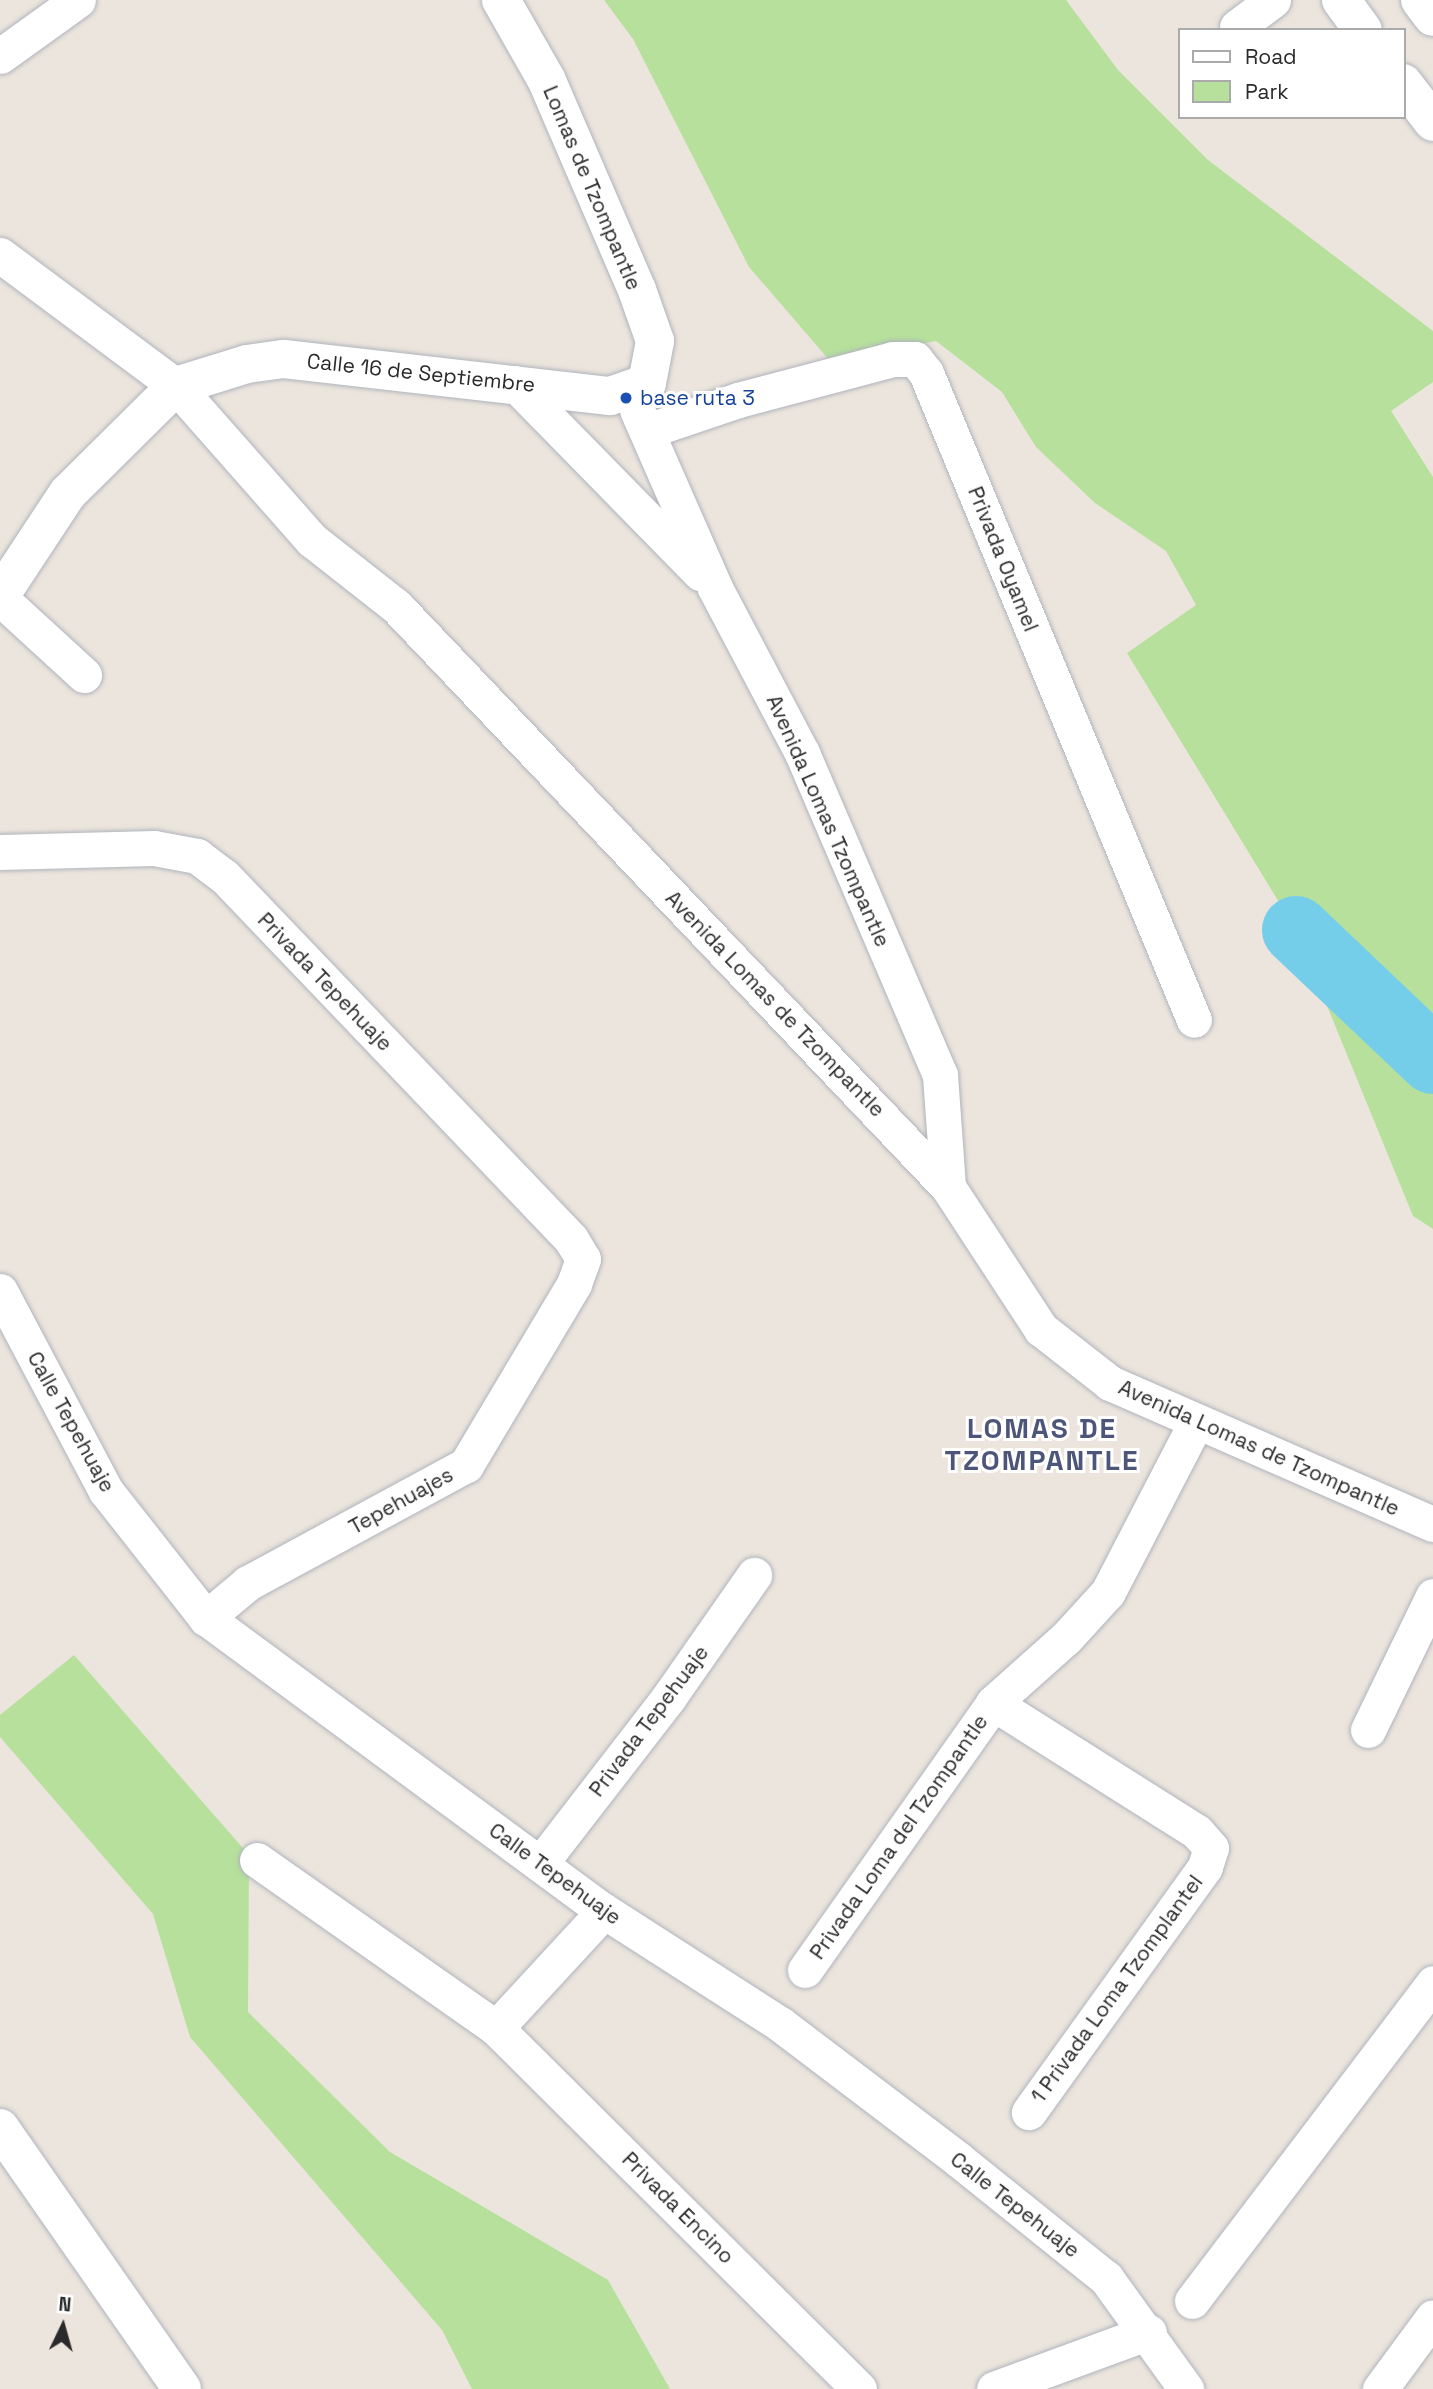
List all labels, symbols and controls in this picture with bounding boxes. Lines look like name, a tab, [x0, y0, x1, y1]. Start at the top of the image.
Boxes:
legend	[1178, 28, 1405, 119]
text: Road	[1245, 43, 1297, 70]
text: Park	[1245, 78, 1289, 105]
street label: Lomas de Tzompantle	[537, 82, 647, 294]
street label: Calle 16 de Septiembre	[306, 348, 536, 398]
place label: base ruta 3	[640, 385, 755, 411]
marker: base ruta 3	[618, 390, 634, 406]
street label: Privada Oyamel	[962, 483, 1044, 635]
street label: Avenida Lomas Tzompantle	[761, 691, 895, 951]
street label: Avenida Lomas de Tzompantle	[660, 885, 890, 1123]
street label: Privada Tepehuaje	[252, 907, 398, 1057]
street label: Calle Tepehuaje	[22, 1347, 120, 1497]
street label: Avenida Lomas de Tzompantle	[1114, 1374, 1404, 1522]
district label: LOMAS DE TZOMPANTLE	[946, 1411, 1138, 1477]
street label: Tepehuajes	[345, 1462, 457, 1540]
street label: Privada Tepehuaje	[584, 1640, 714, 1802]
street label: Privada Loma del Tzompantle	[804, 1710, 994, 1964]
street label: Calle Tepehuaje	[484, 1818, 626, 1930]
street label: 1 Privada Loma Tzomplantel	[1026, 1870, 1208, 2108]
street label: Privada Encino	[617, 2147, 739, 2269]
street label: Calle Tepehuaje	[945, 2147, 1085, 2263]
north arrow	[28, 2291, 98, 2361]
text: N	[57, 2292, 72, 2318]

